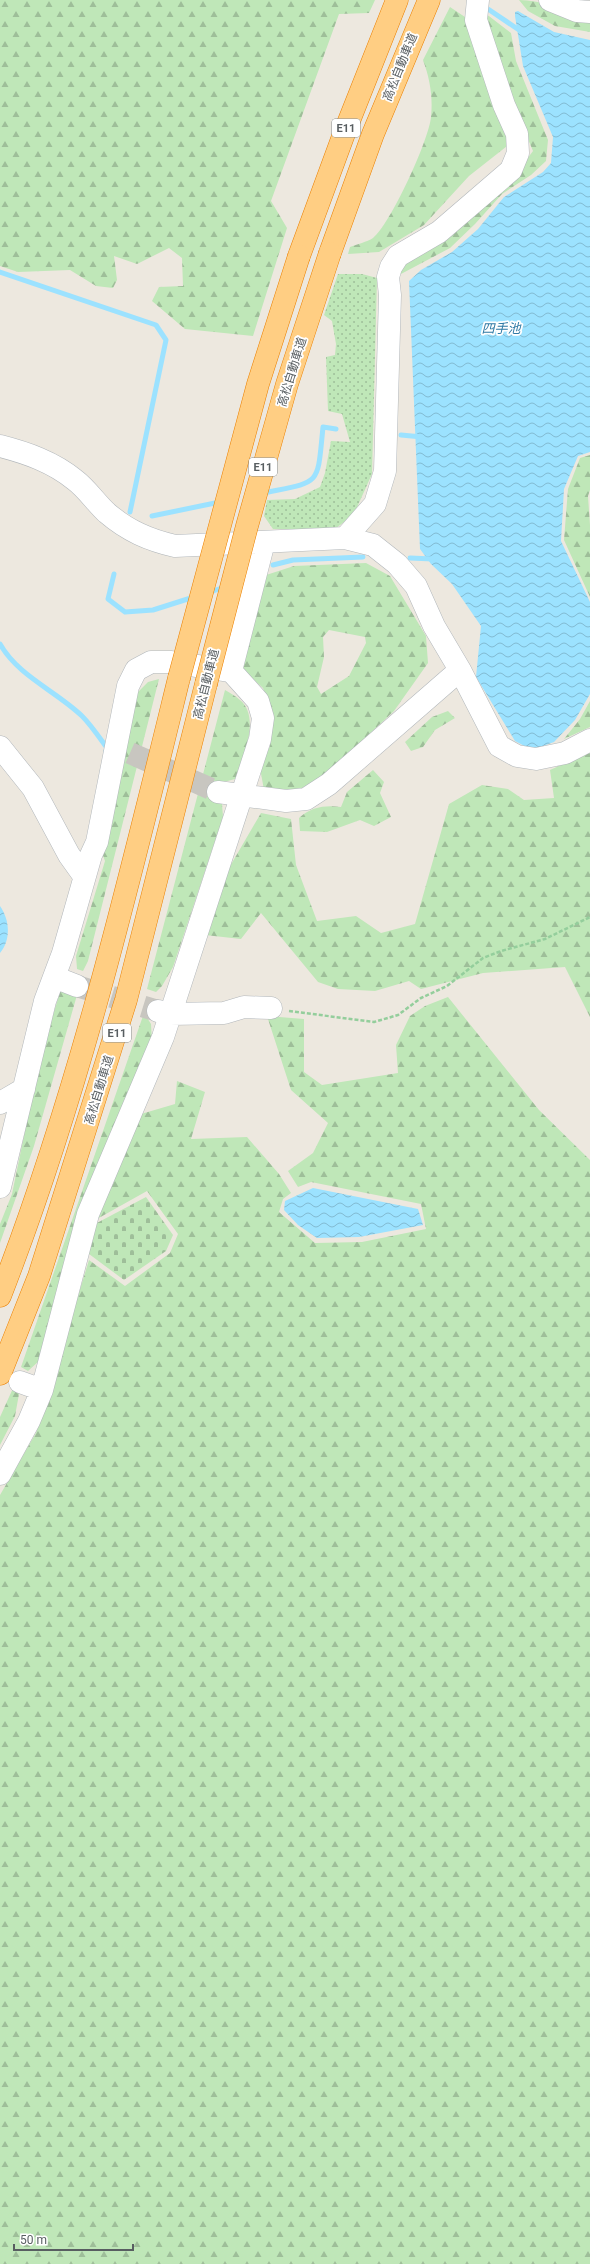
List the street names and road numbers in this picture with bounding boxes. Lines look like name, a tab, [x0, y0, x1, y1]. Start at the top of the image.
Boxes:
street label: 高松自動車道	[380, 31, 420, 103]
road number: E11	[332, 119, 360, 137]
street label: 高松自動車道	[275, 336, 309, 408]
road number: E11	[249, 458, 277, 476]
street label: 高松自動車道	[190, 647, 222, 721]
road number: E11	[103, 1024, 131, 1042]
street label: 高松自動車道	[82, 1054, 116, 1126]

